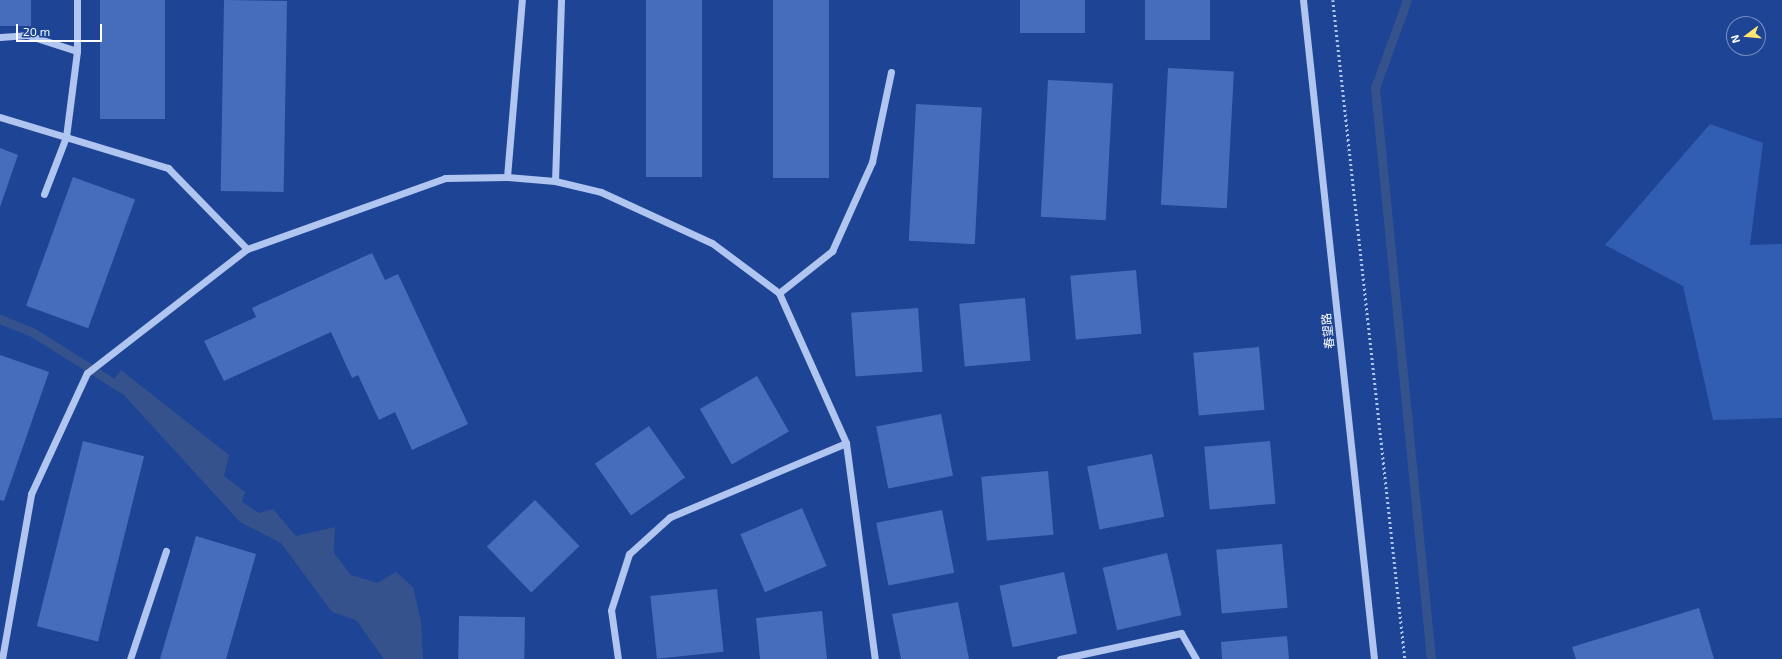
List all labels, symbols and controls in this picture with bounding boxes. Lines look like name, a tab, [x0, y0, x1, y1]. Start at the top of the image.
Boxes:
scale bar	[18, 16, 104, 42]
north arrow	[1726, 16, 1766, 56]
text: 20 m	[23, 24, 50, 38]
text: N	[1728, 34, 1742, 45]
street label: 春望路	[1319, 312, 1337, 350]

